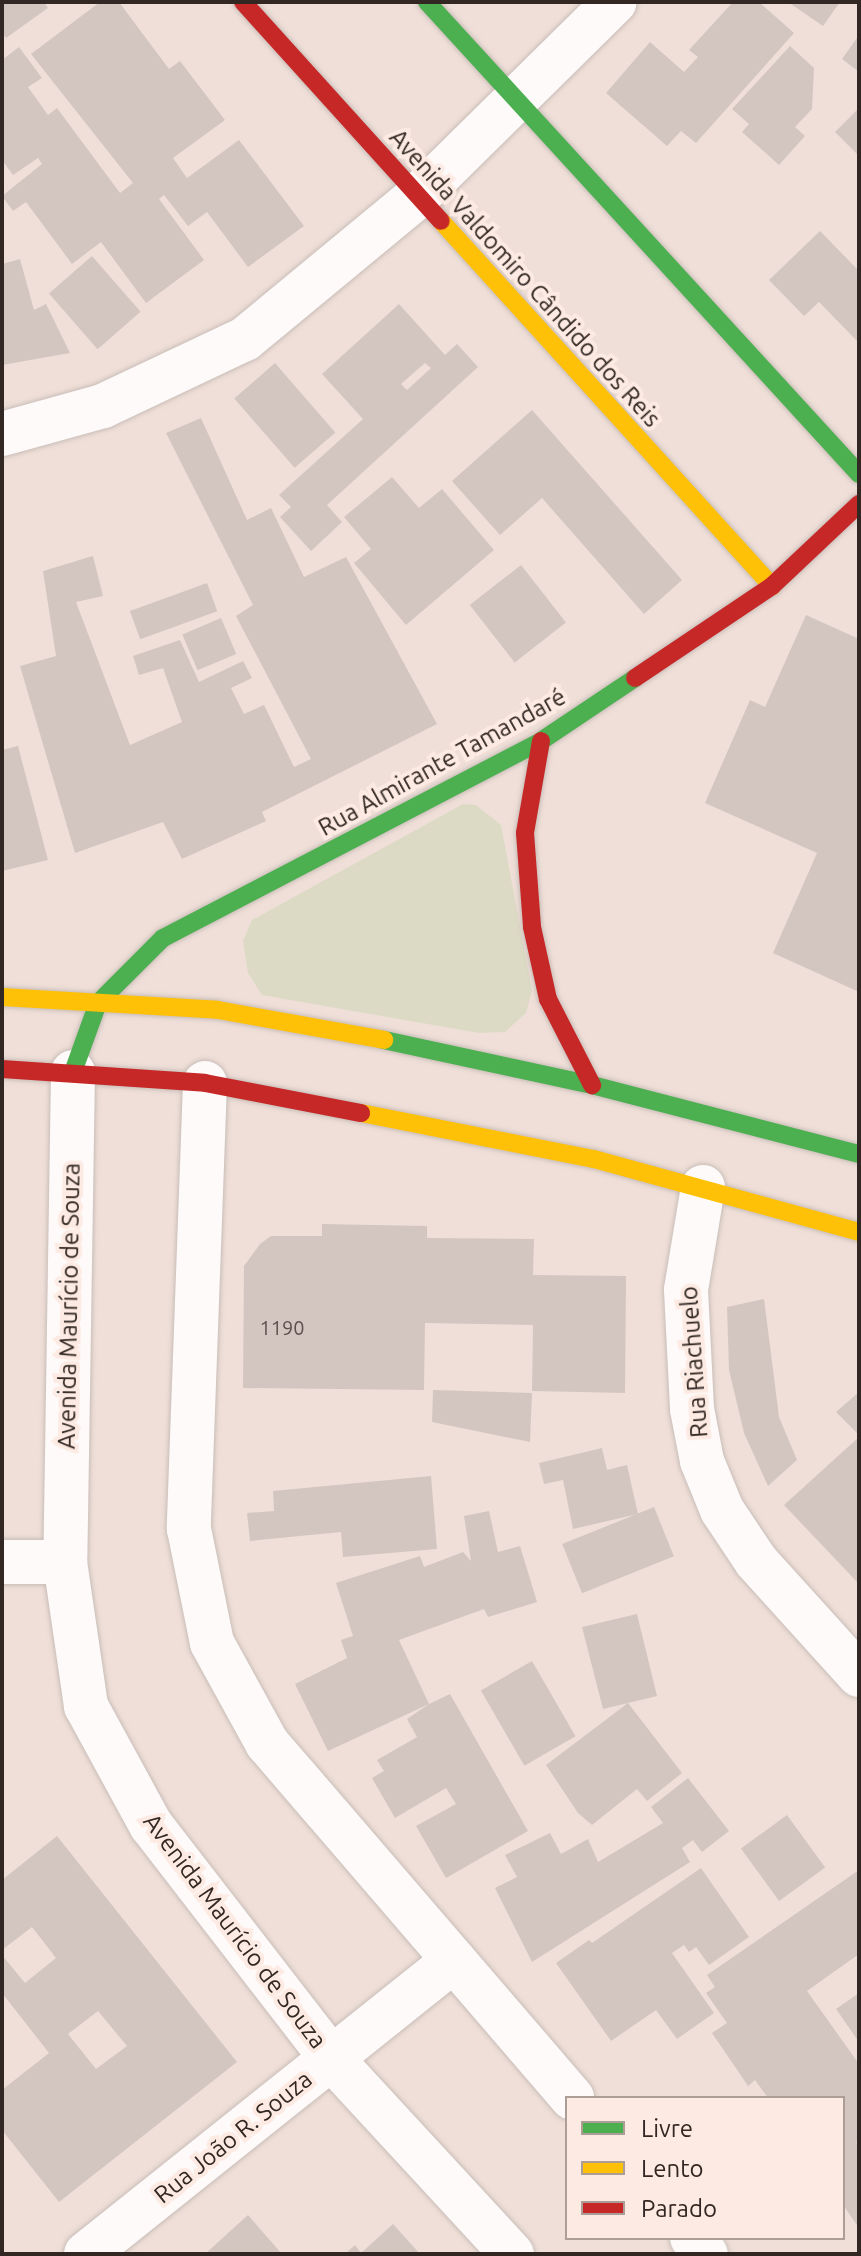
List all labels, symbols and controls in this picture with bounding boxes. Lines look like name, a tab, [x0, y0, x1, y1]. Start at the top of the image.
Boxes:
street label: Avenida Valdomiro Cândido dos Reis	[384, 123, 666, 433]
street label: Rua Almirante Tamandaré	[313, 682, 571, 842]
street label: Avenida Maurício de Souza	[52, 1163, 86, 1449]
street label: Rua Riachuelo	[674, 1285, 714, 1439]
house number: 1190	[259, 1315, 305, 1339]
street label: Avenida Maurício de Souza	[137, 1808, 333, 2054]
street label: Rua João R. Souza	[148, 2065, 318, 2209]
legend	[565, 2096, 845, 2240]
text: Livre	[641, 2115, 693, 2142]
text: Lento	[641, 2155, 704, 2182]
text: Parado	[641, 2195, 717, 2222]

